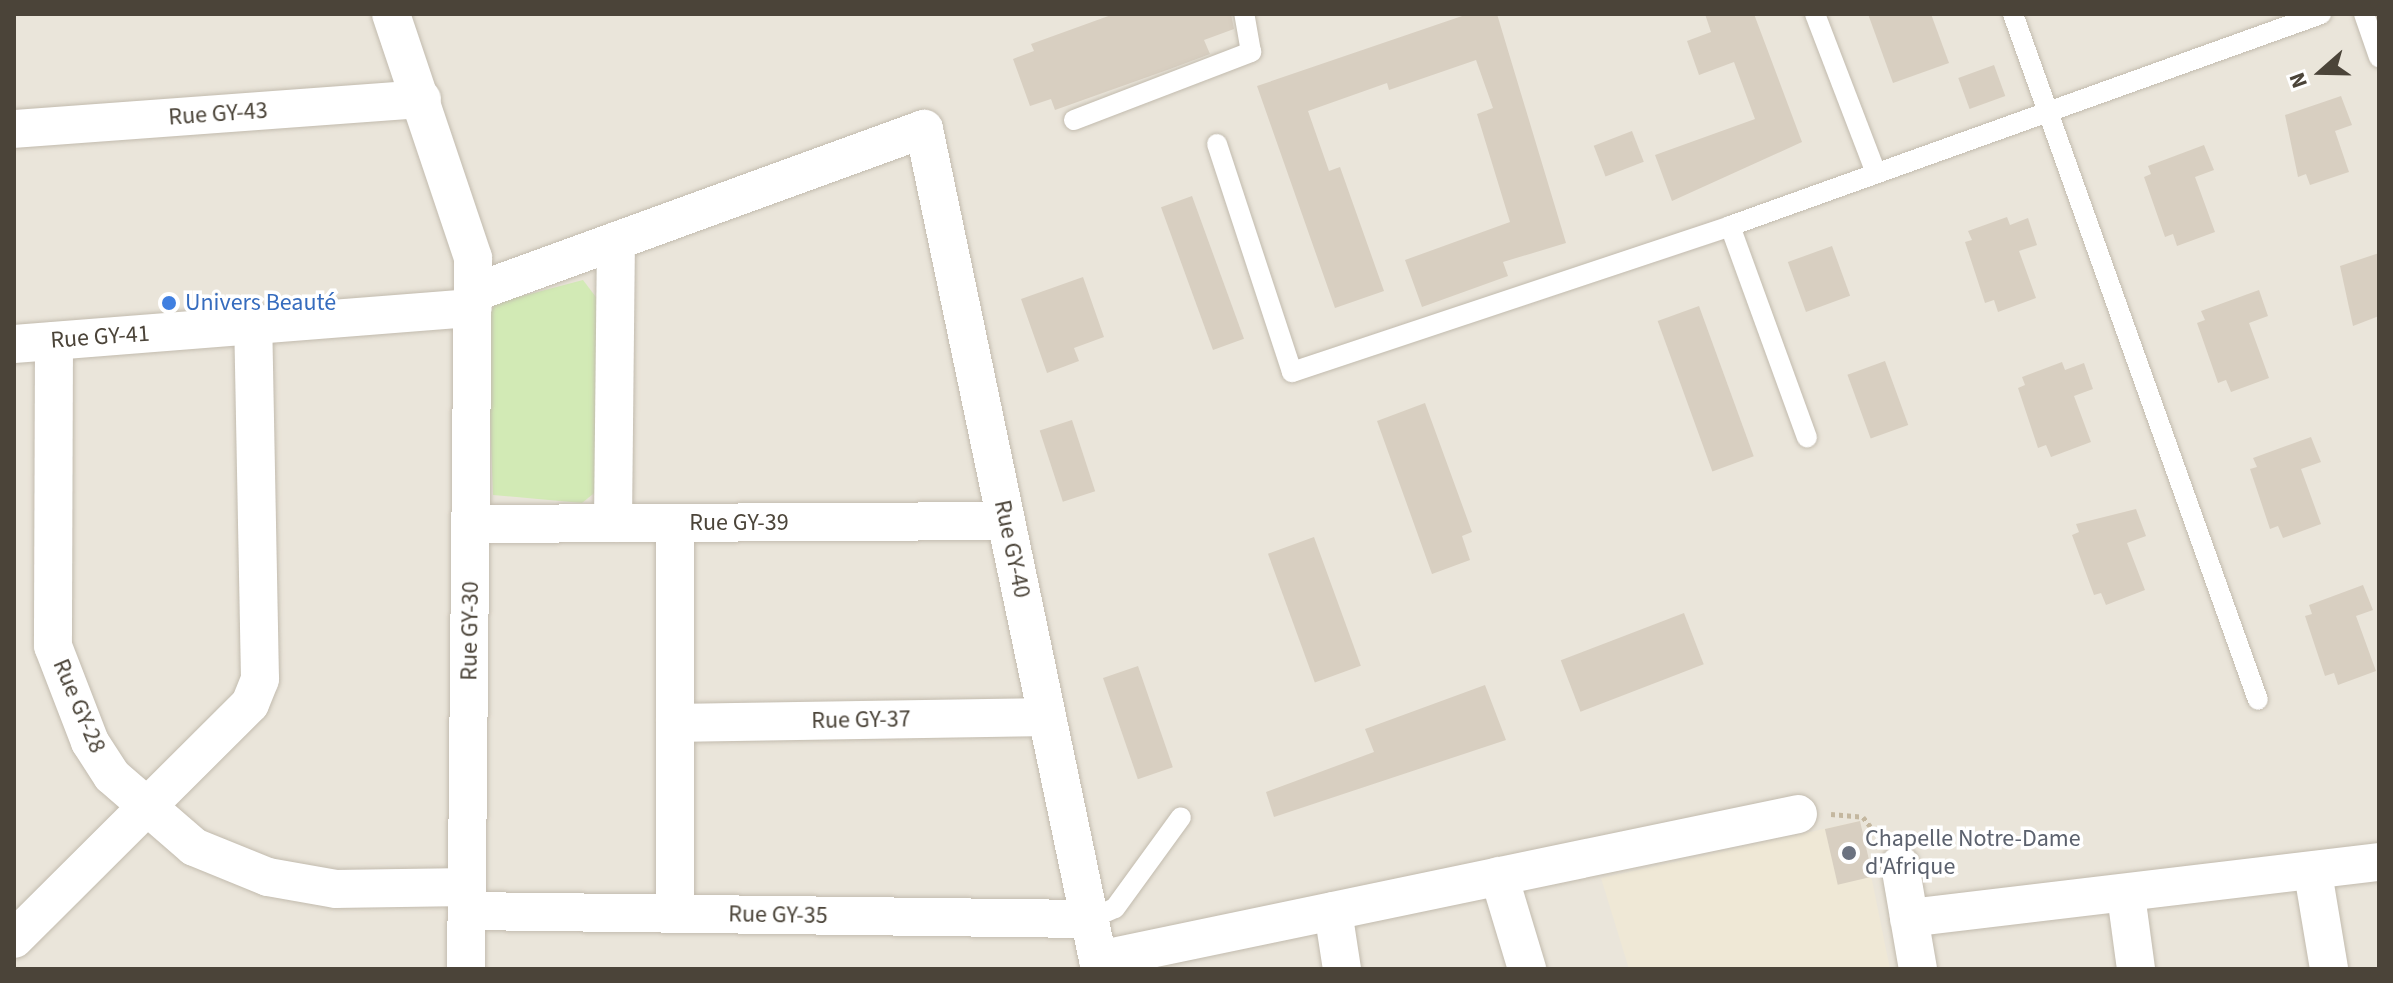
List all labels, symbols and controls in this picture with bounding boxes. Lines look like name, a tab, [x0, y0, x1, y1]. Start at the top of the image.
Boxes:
north arrow	[2281, 32, 2361, 112]
text: N	[2281, 68, 2316, 93]
street label: Rue GY-43	[167, 96, 269, 132]
place label: Univers Beauté	[185, 289, 336, 317]
marker: Univers Beauté	[160, 294, 178, 312]
street label: Rue GY-41	[49, 319, 151, 355]
street label: Rue GY-40	[988, 497, 1036, 601]
street label: Rue GY-39	[689, 509, 789, 537]
street label: Rue GY-30	[455, 581, 485, 681]
street label: Rue GY-28	[46, 655, 112, 757]
street label: Rue GY-37	[811, 705, 911, 735]
place label: Chapelle Notre-Dame d'Afrique	[1865, 825, 2081, 881]
marker: Chapelle Notre-Dame d'Afrique	[1840, 844, 1858, 862]
street label: Rue GY-35	[728, 900, 828, 930]

